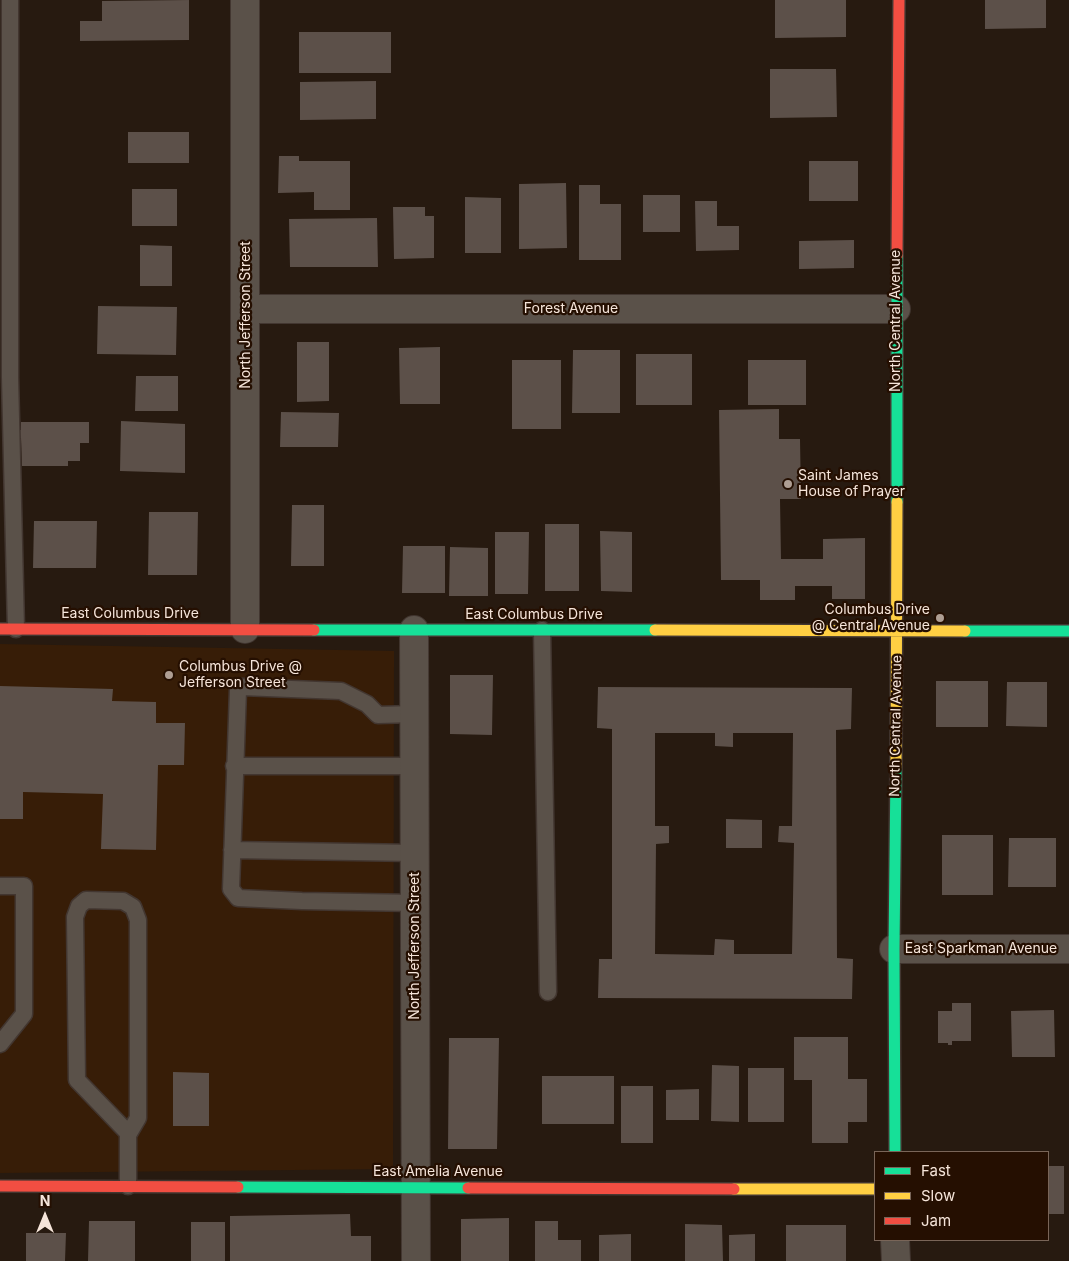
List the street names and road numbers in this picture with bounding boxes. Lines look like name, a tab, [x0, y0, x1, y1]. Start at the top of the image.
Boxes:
street label: North Jefferson Street	[238, 241, 254, 389]
street label: North Central Avenue	[888, 250, 904, 392]
street label: Forest Avenue	[524, 301, 618, 317]
street label: East Columbus Drive	[61, 606, 199, 622]
street label: East Columbus Drive	[465, 607, 603, 623]
street label: North Central Avenue	[886, 655, 906, 797]
street label: North Jefferson Street	[407, 872, 423, 1020]
street label: East Sparkman Avenue	[905, 941, 1057, 957]
street label: East Amelia Avenue	[373, 1164, 503, 1180]

